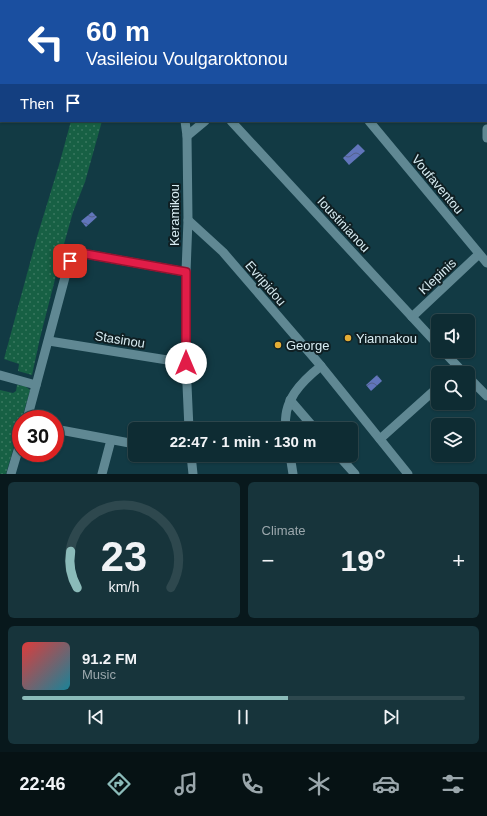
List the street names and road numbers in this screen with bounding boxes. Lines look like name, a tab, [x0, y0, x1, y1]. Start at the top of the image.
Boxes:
street label: Voufaventou	[409, 152, 467, 217]
street label: Keramikou	[167, 184, 182, 246]
street label: Ioustinianou	[314, 194, 373, 255]
street label: Klepinis	[416, 255, 459, 297]
street label: Evripidou	[242, 258, 289, 309]
street label: Stasinou	[94, 328, 146, 351]

